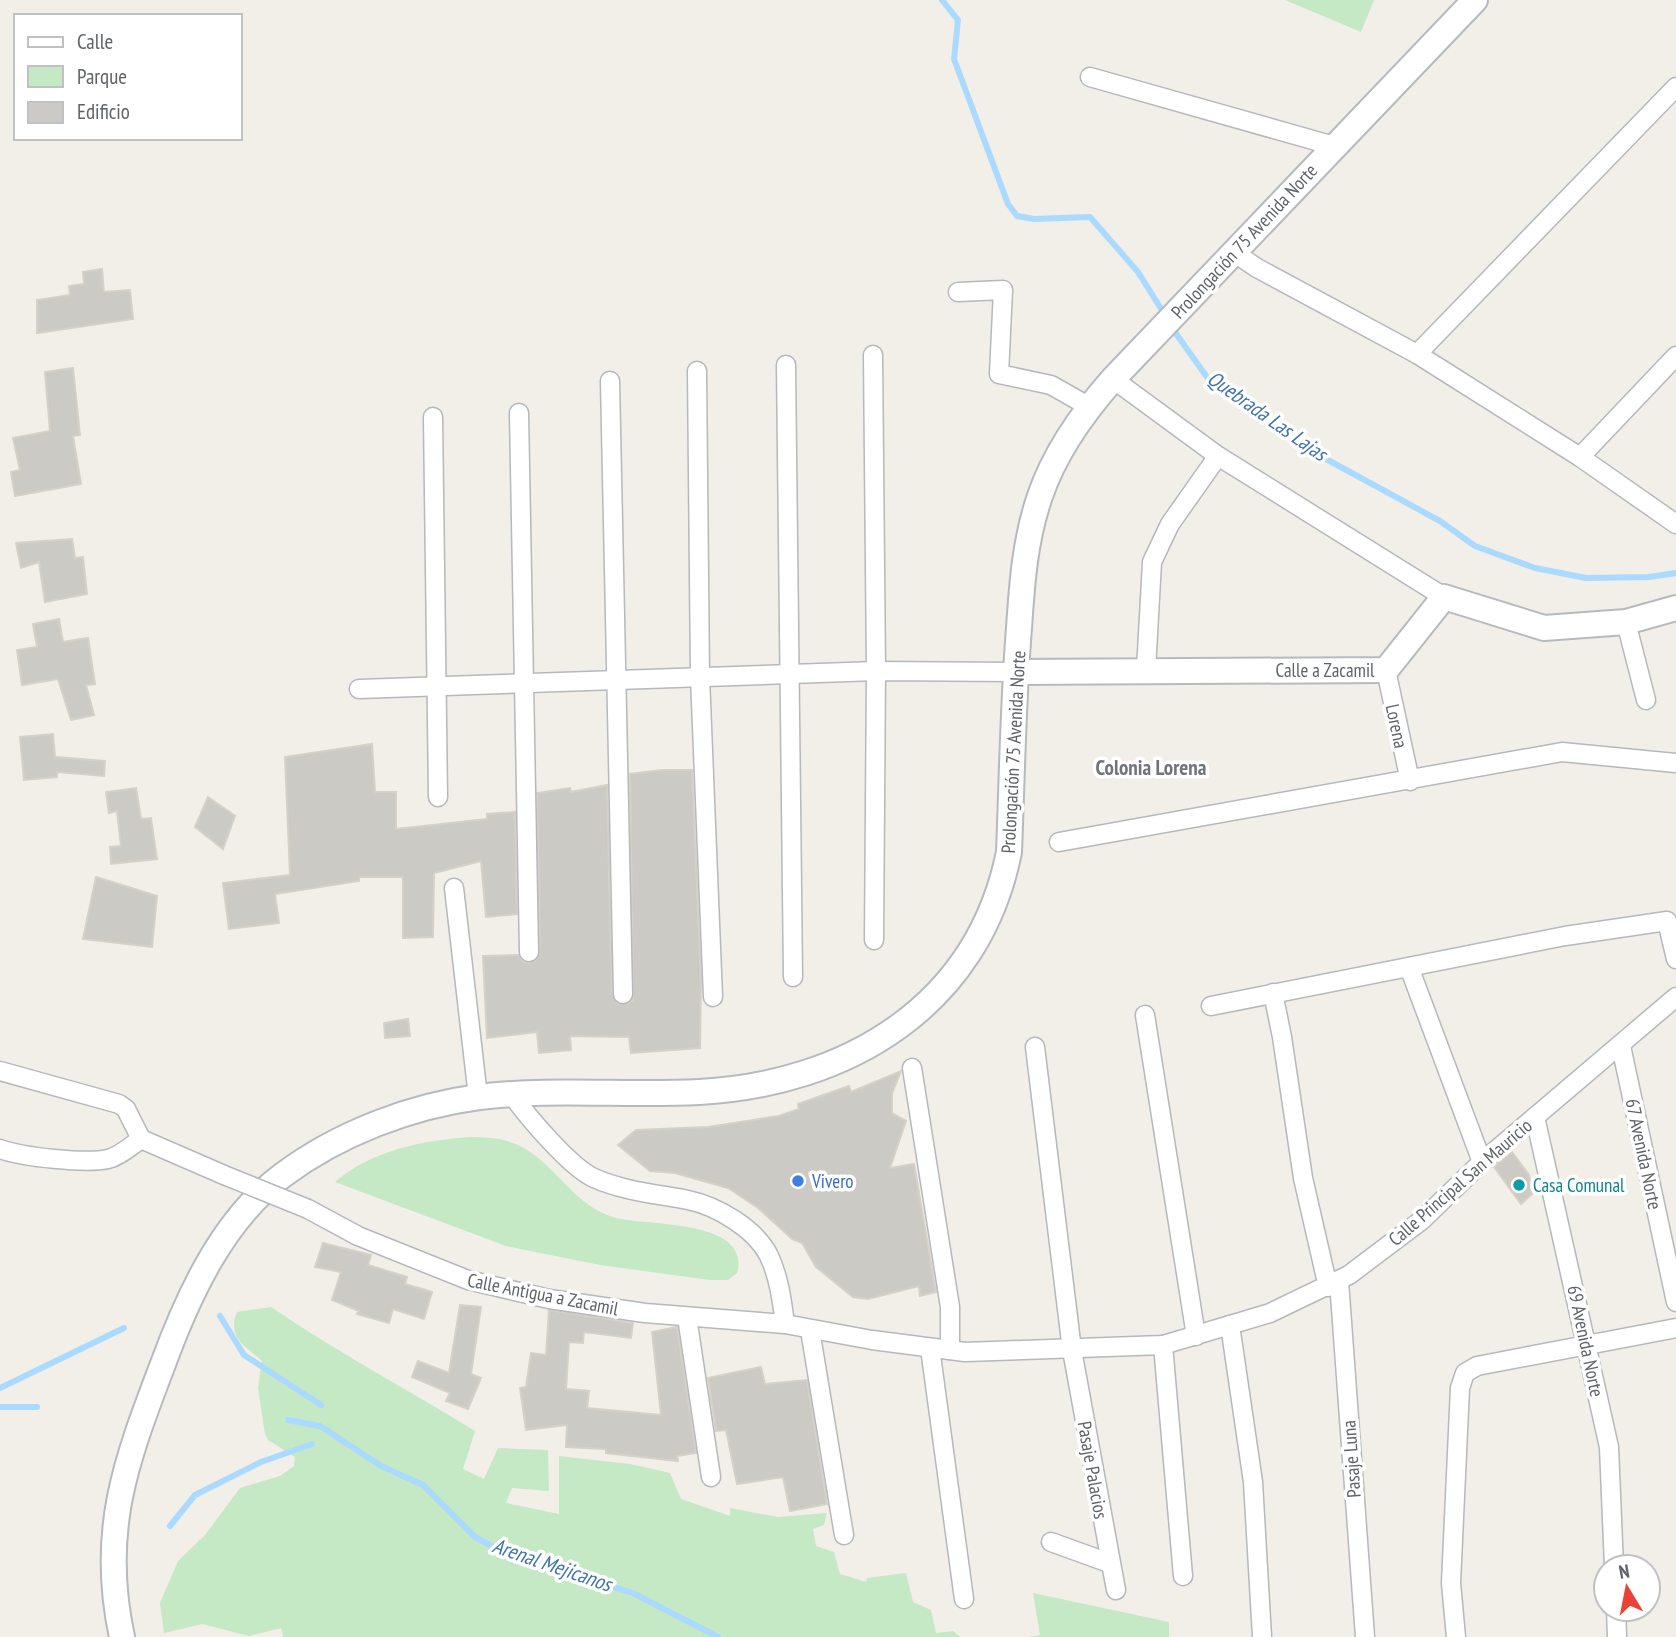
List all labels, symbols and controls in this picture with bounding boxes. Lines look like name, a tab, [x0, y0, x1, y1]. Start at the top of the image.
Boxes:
legend	[14, 14, 242, 140]
text: Calle	[77, 28, 113, 55]
text: Parque	[77, 63, 127, 90]
text: Edificio	[77, 98, 130, 125]
street label: Prolongación 75 Avenida Norte	[1166, 158, 1322, 324]
water label: Quebrada Las Lajas	[1202, 364, 1334, 468]
street label: Prolongación 75 Avenida Norte	[996, 650, 1030, 854]
street label: Calle a Zacamil	[1275, 658, 1375, 682]
street label: Lorena	[1381, 702, 1413, 750]
district label: Colonia Lorena	[1096, 754, 1207, 781]
street label: 67 Avenida Norte	[1621, 1096, 1667, 1212]
street label: Calle Principal San Mauricio	[1383, 1113, 1537, 1251]
place label: Vivero	[811, 1169, 854, 1193]
marker: Vivero	[790, 1173, 806, 1189]
place label: Casa Comunal	[1533, 1173, 1625, 1197]
marker: Casa Comunal	[1511, 1177, 1527, 1193]
street label: Calle Antigua a Zacamil	[465, 1268, 621, 1321]
street label: 69 Avenida Norte	[1562, 1283, 1610, 1399]
street label: Pasaje Palacios	[1073, 1419, 1113, 1521]
street label: Pasaje Luna	[1336, 1420, 1366, 1498]
water label: Arenal Mejicanos	[489, 1532, 617, 1598]
north arrow	[1592, 1553, 1662, 1623]
text: N	[1617, 1559, 1631, 1584]

